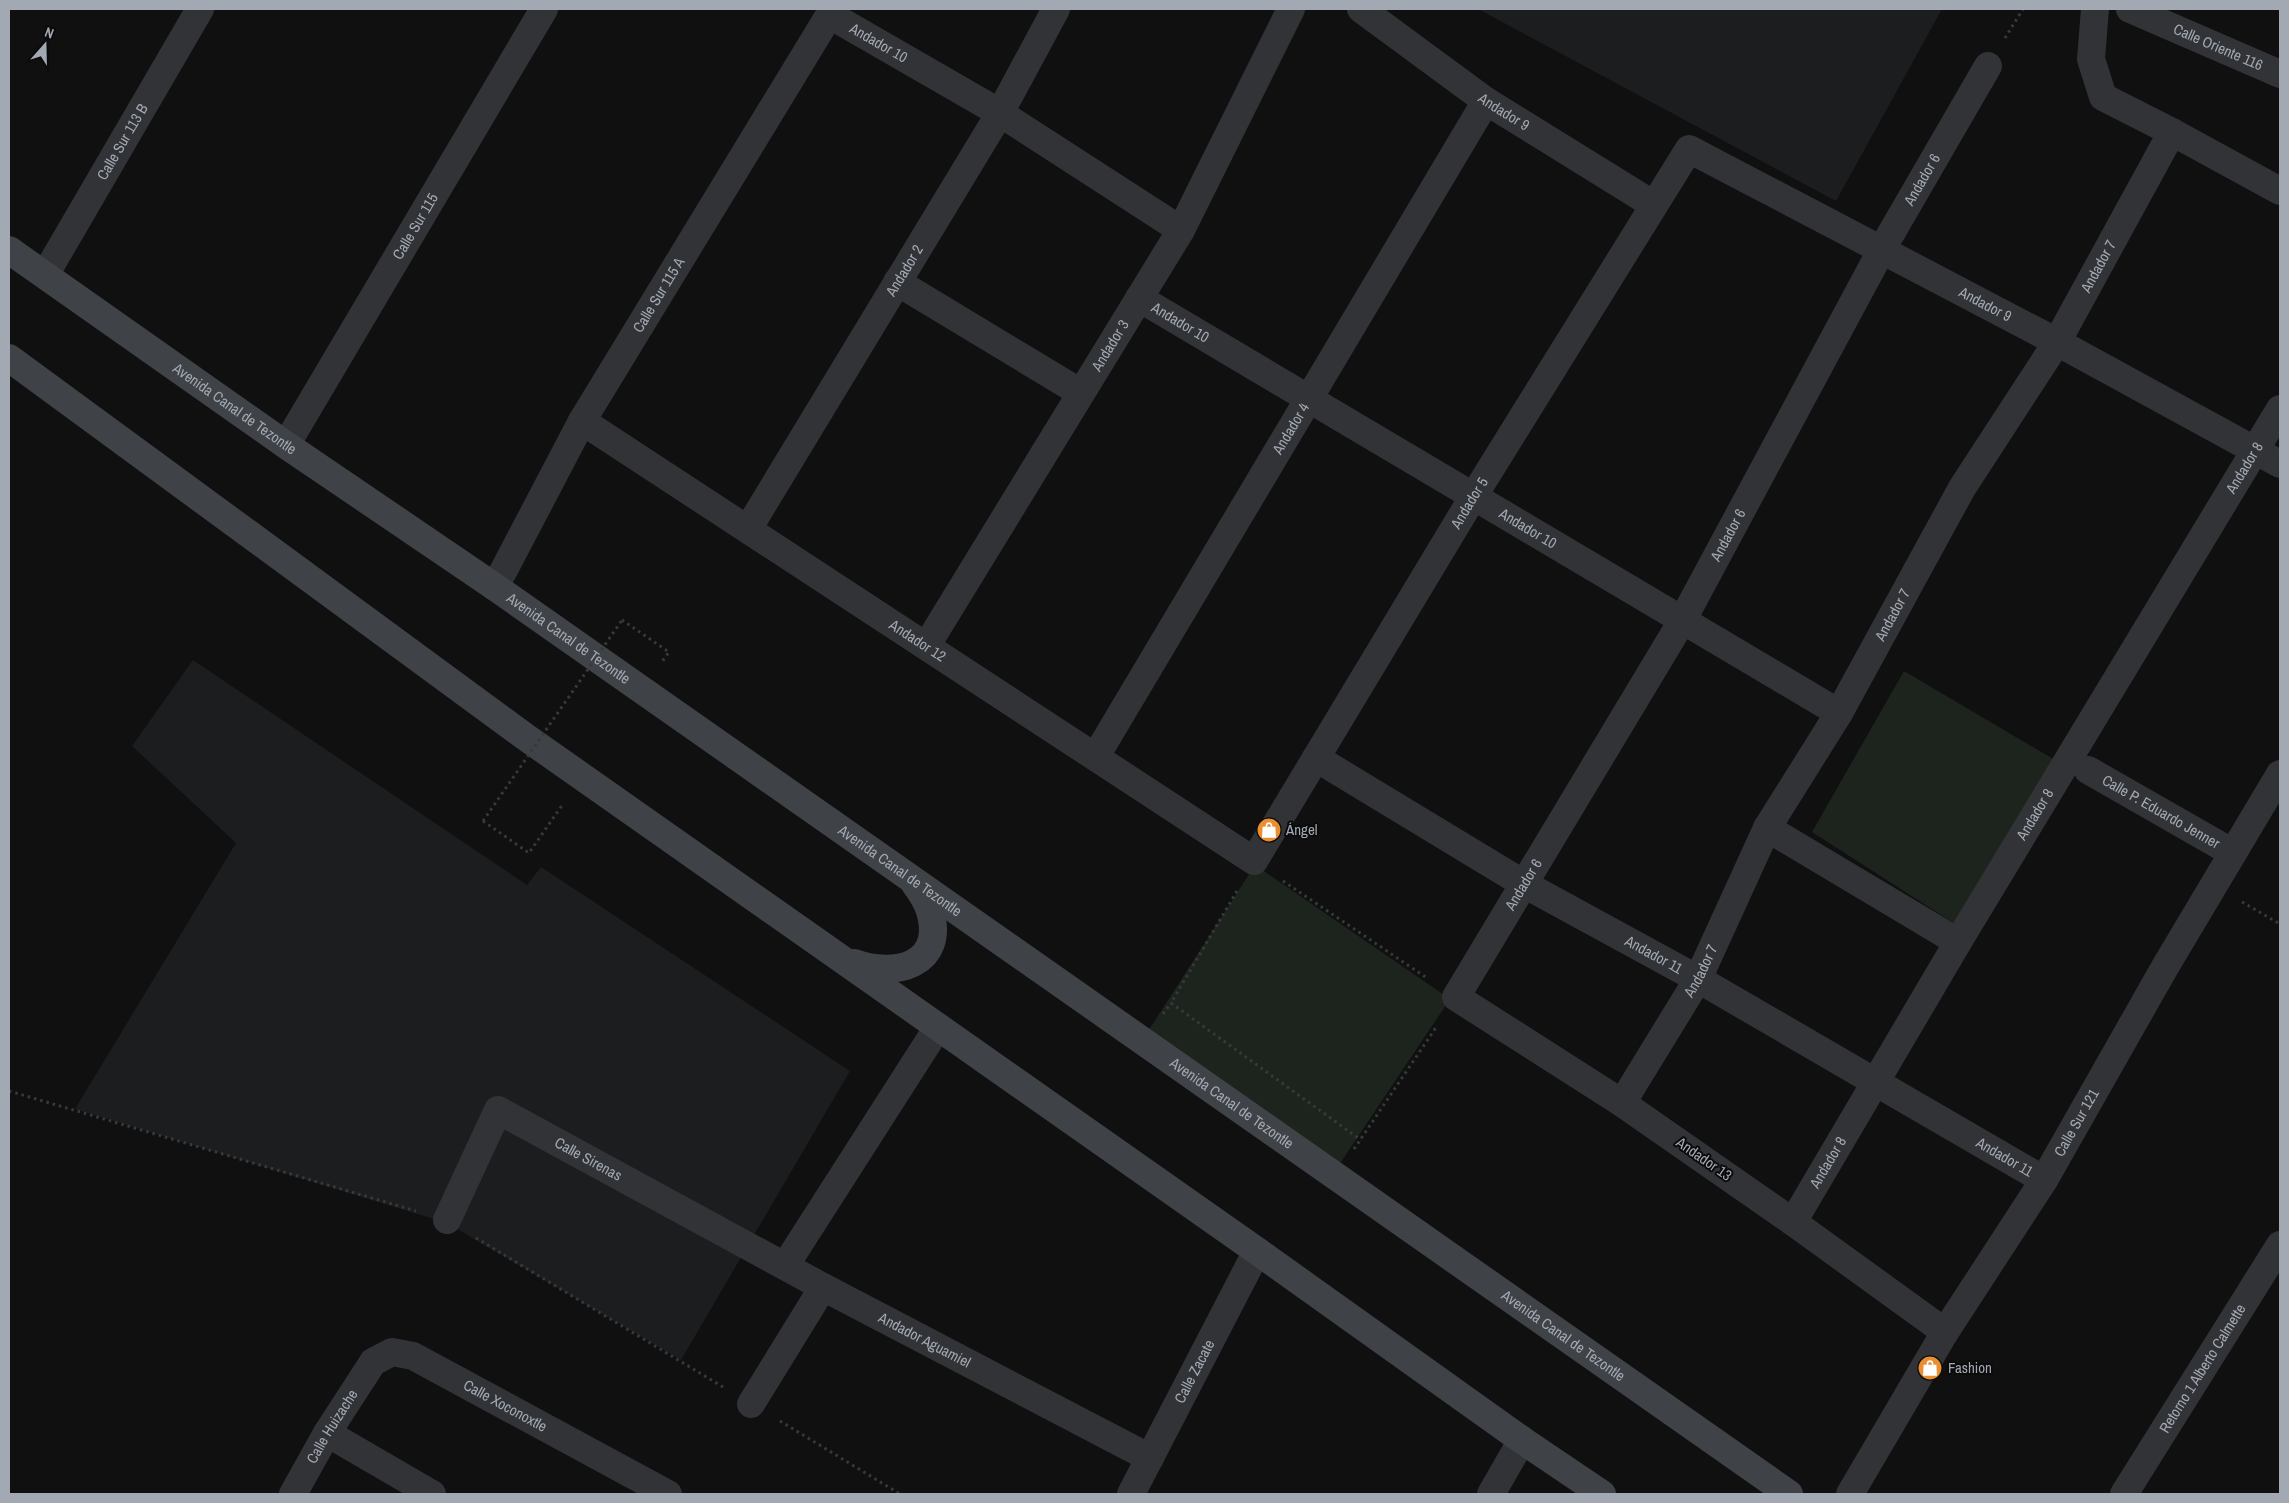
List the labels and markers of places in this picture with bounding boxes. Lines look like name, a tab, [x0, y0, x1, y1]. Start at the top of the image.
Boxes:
shop icon: Ángel	[1256, 817, 1282, 843]
place label: Ángel	[1285, 819, 1317, 840]
shop icon: Fashion	[1917, 1355, 1943, 1381]
place label: Fashion	[1948, 1357, 1992, 1378]

